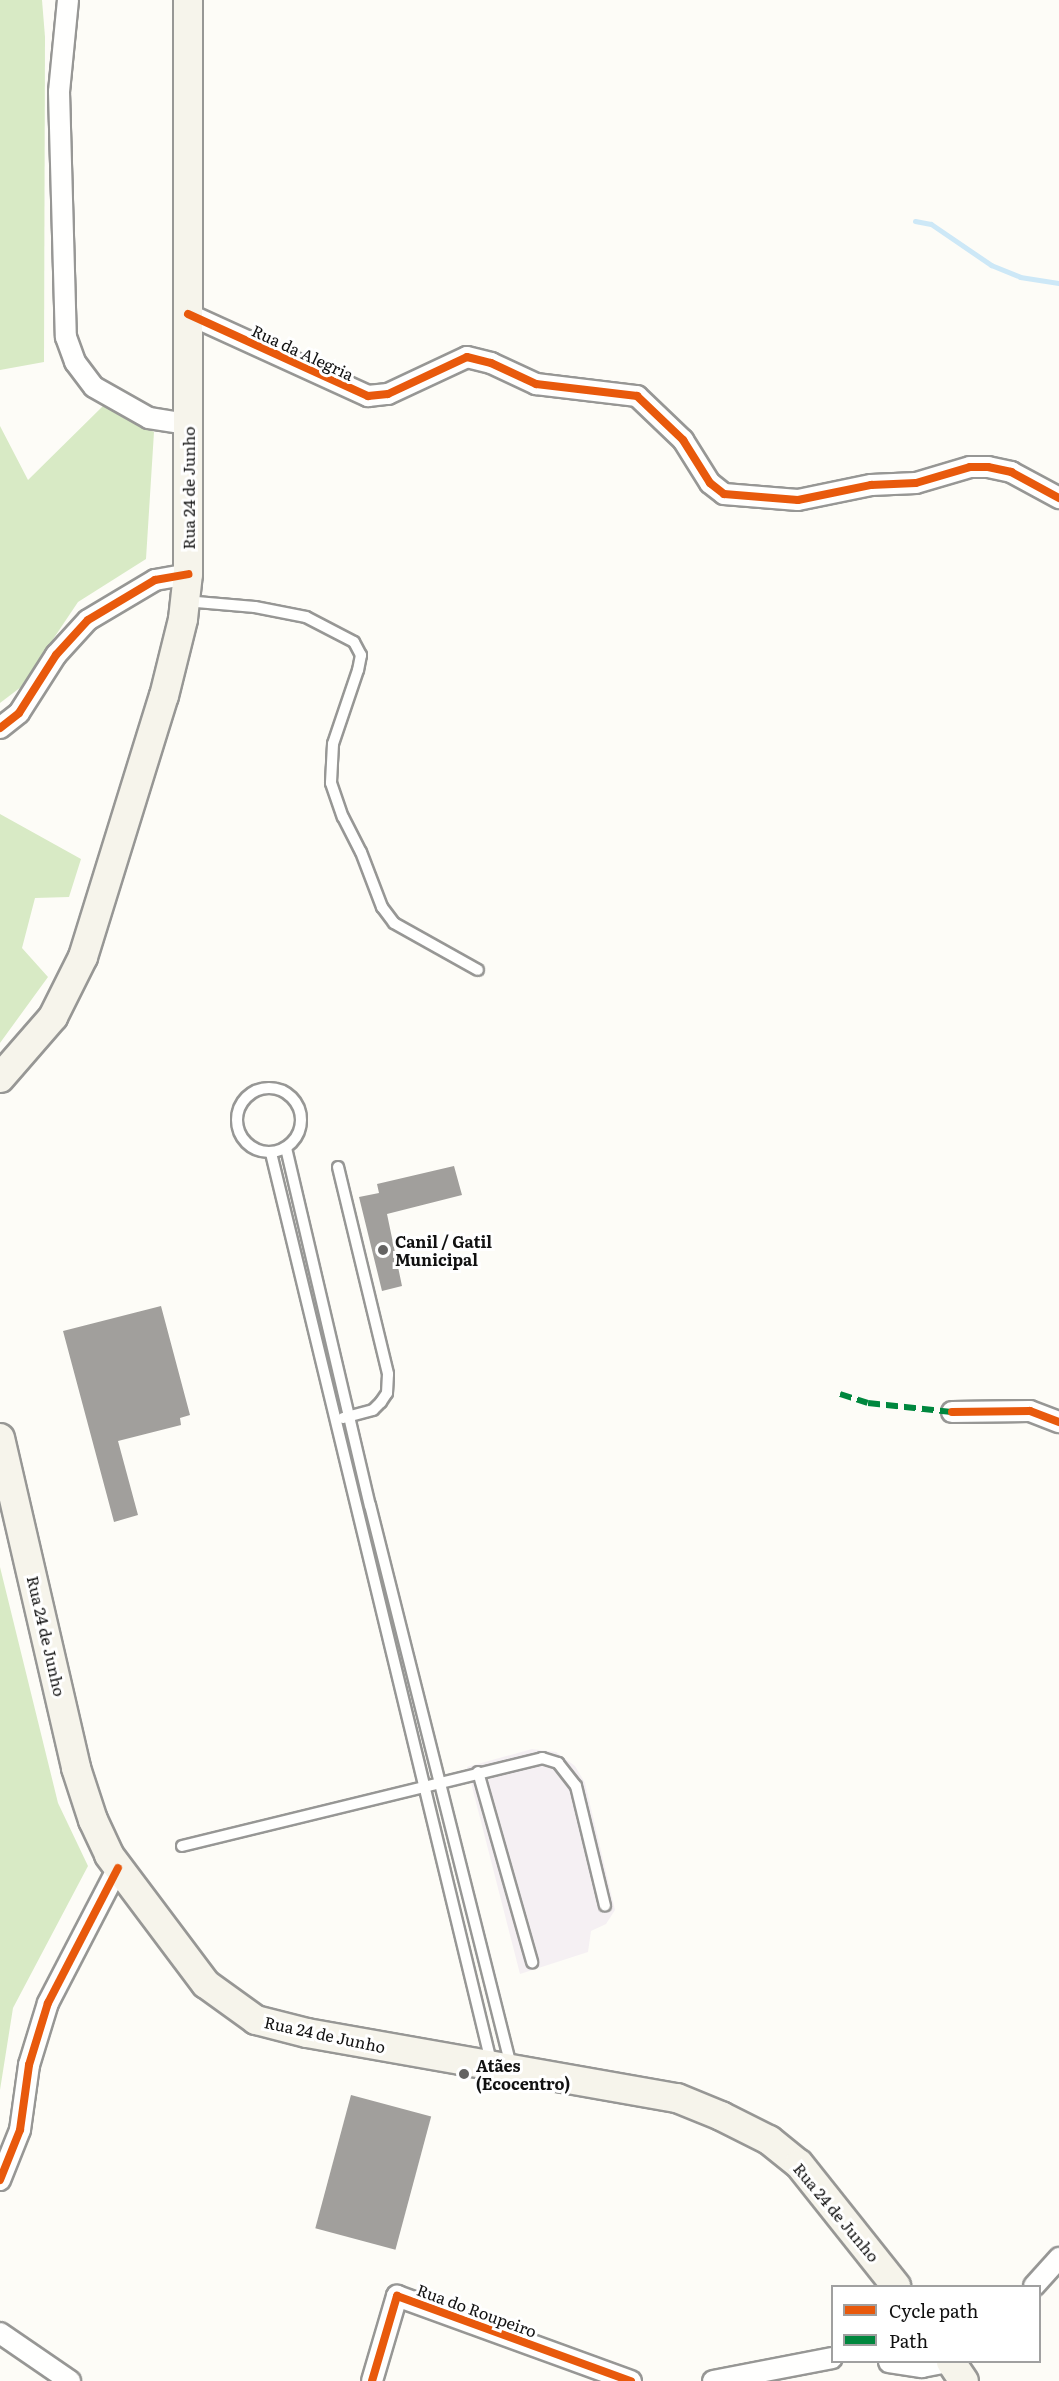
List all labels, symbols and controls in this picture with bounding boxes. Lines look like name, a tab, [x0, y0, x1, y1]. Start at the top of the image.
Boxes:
street label: Rua da Alegria	[249, 320, 357, 384]
street label: Rua 24 de Junho	[178, 426, 198, 550]
place label: Canil / Gatil Municipal	[395, 1231, 492, 1269]
marker: Canil / Gatil Municipal	[376, 1243, 390, 1257]
street label: Rua 24 de Junho	[24, 1574, 70, 1698]
street label: Rua 24 de Junho	[263, 2012, 387, 2056]
place label: Atães (Ecocentro)	[476, 2055, 570, 2093]
marker: Atães (Ecocentro)	[457, 2067, 471, 2081]
street label: Rua 24 de Junho	[790, 2159, 884, 2265]
street label: Rua do Roupeiro	[415, 2279, 539, 2341]
legend	[831, 2285, 1041, 2363]
text: Cycle path	[889, 2297, 978, 2324]
text: Path	[889, 2327, 928, 2354]

